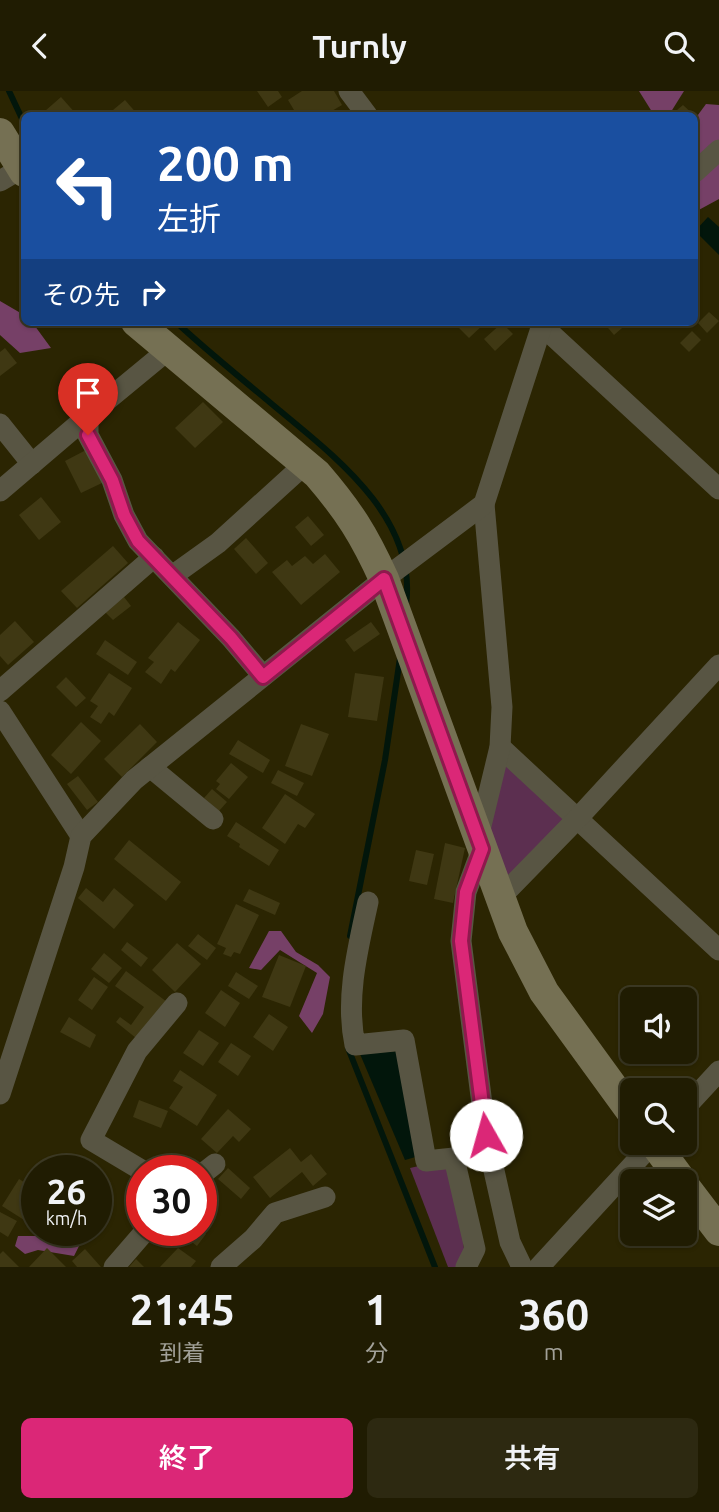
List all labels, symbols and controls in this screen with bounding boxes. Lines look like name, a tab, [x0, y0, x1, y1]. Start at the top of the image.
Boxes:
icon: back	[21, 27, 59, 65]
icon: search	[660, 27, 698, 65]
text: Turnly	[312, 28, 407, 64]
text: 200 m	[157, 135, 294, 190]
icon: left	[42, 140, 133, 231]
text: 左折	[157, 200, 221, 236]
icon: right	[134, 273, 172, 311]
text: その先	[42, 280, 120, 309]
pin	[58, 363, 118, 435]
icon: arrive	[69, 374, 107, 412]
map controls	[620, 987, 697, 1246]
button: sound	[620, 987, 697, 1064]
button: search	[620, 1078, 697, 1155]
position arrow	[449, 1098, 523, 1172]
speed limit sign: 30	[126, 1155, 217, 1246]
button: layers	[620, 1169, 697, 1246]
text: 26	[47, 1171, 86, 1211]
text: km/h	[46, 1208, 87, 1228]
text: 21:45	[130, 1286, 235, 1333]
text: 1	[365, 1286, 388, 1333]
text: 360	[518, 1291, 589, 1338]
text: m	[544, 1339, 564, 1364]
text: 到着	[159, 1340, 205, 1365]
text: 分	[365, 1340, 388, 1365]
button: 終了	[21, 1418, 353, 1498]
button: 共有	[367, 1418, 698, 1498]

